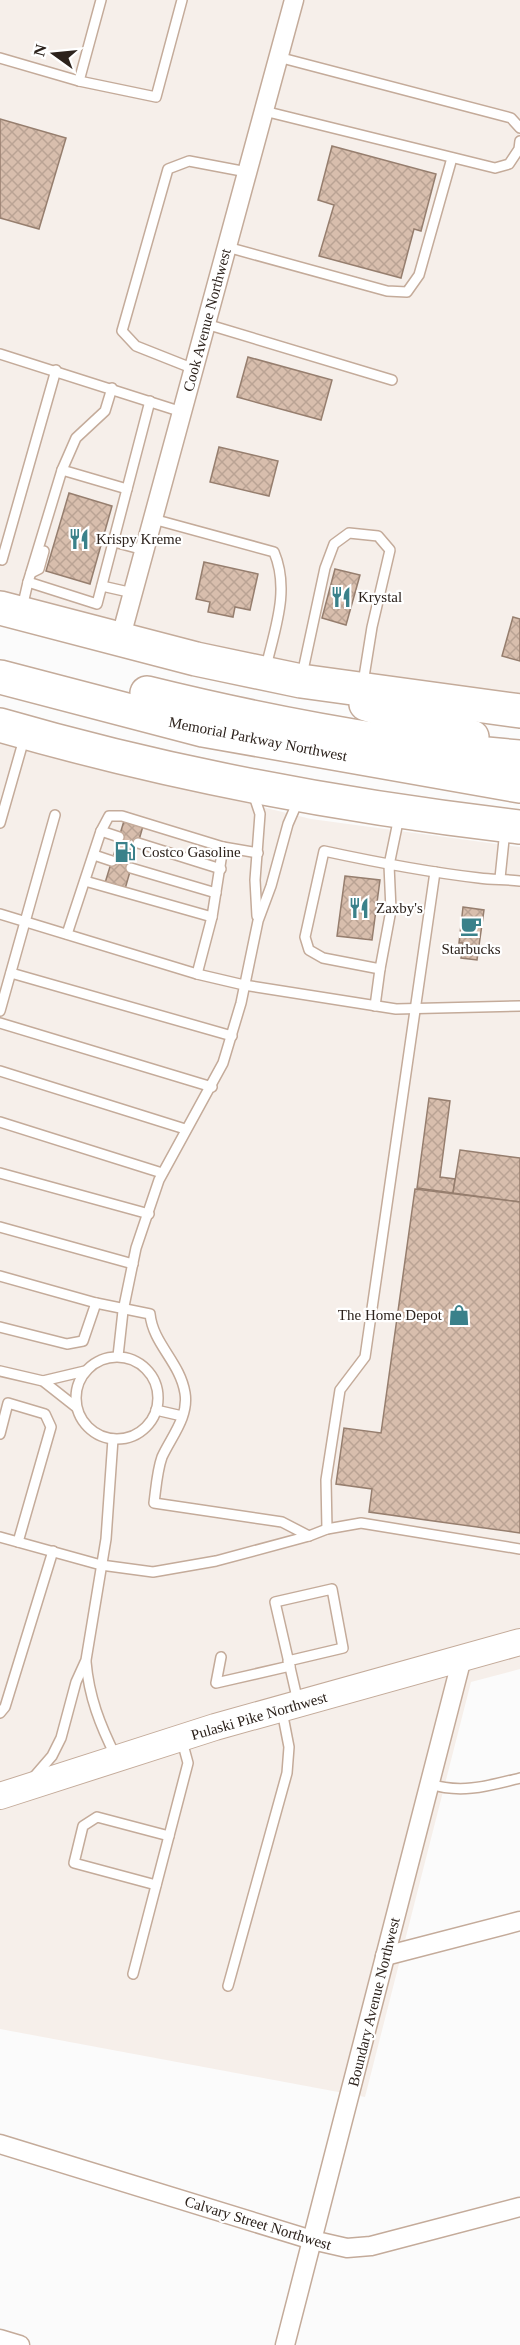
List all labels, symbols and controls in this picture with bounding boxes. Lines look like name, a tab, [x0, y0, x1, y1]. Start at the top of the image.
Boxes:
north arrow	[24, 24, 84, 84]
text: N	[30, 42, 50, 58]
street label: Cook Avenue Northwest	[180, 246, 234, 393]
restaurant icon: Krispy Kreme	[67, 527, 91, 551]
place label: Krispy Kreme	[96, 531, 182, 547]
restaurant icon: Krystal	[329, 585, 353, 609]
place label: Krystal	[358, 589, 402, 605]
street label: Memorial Parkway Northwest	[167, 714, 349, 764]
fuel station icon: Costco Gasoline	[113, 840, 137, 864]
place label: Costco Gasoline	[142, 844, 241, 860]
restaurant icon: Zaxby's	[347, 896, 371, 920]
place label: Zaxby's	[376, 900, 423, 916]
cafe icon: Starbucks	[459, 914, 483, 938]
place label: Starbucks	[441, 941, 501, 957]
shop icon: The Home Depot	[447, 1303, 471, 1327]
place label: The Home Depot	[338, 1307, 443, 1323]
street label: Pulaski Pike Northwest	[189, 1689, 330, 1743]
street label: Boundary Avenue Northwest	[345, 1915, 403, 2088]
street label: Calvary Street Northwest	[183, 2193, 334, 2253]

